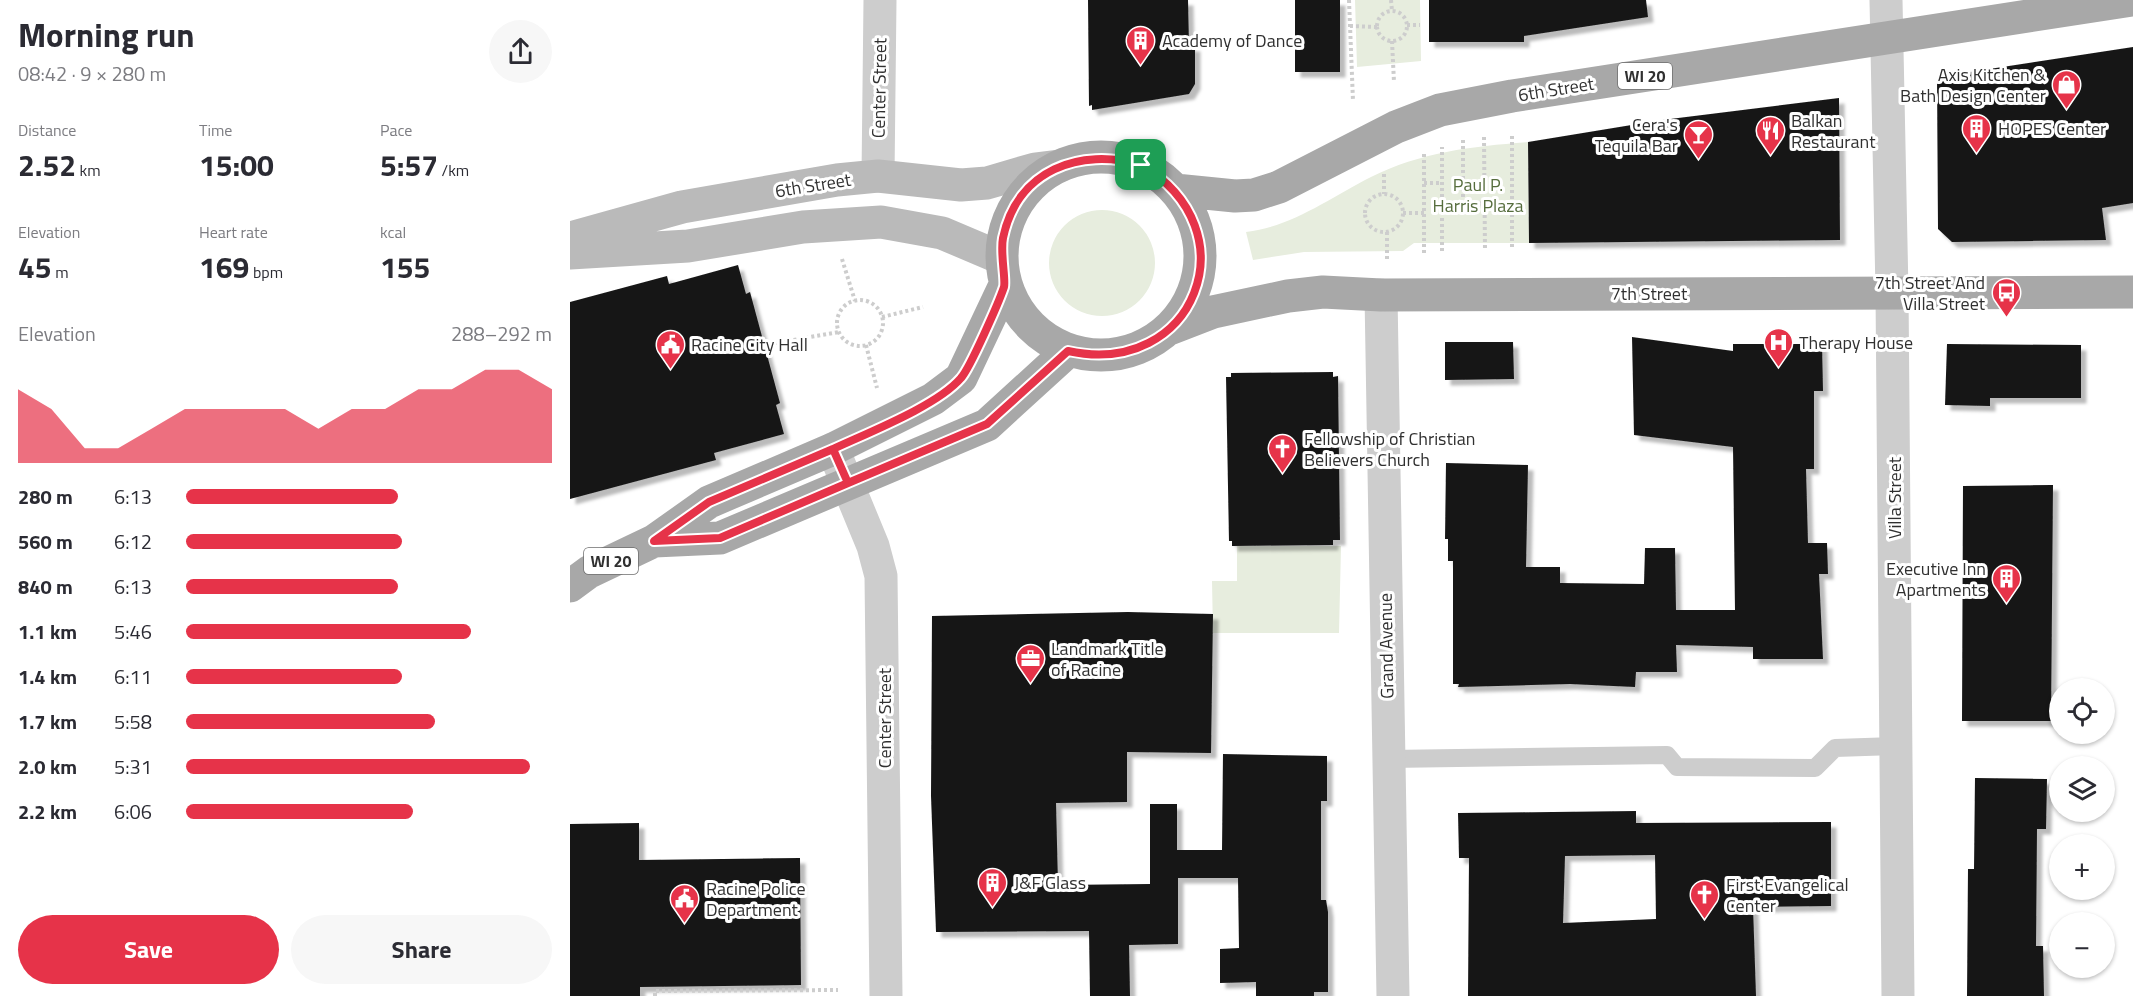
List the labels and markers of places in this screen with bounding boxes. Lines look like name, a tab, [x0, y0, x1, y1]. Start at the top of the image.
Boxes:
building icon: Academy of Dance	[1125, 24, 1157, 66]
place label: Academy of Dance	[1162, 27, 1302, 54]
place label: Axis Kitchen & Bath Design Center	[1900, 61, 2047, 109]
shop icon: Axis Kitchen & Bath Design Center	[2051, 68, 2083, 110]
place label: Balkan Restaurant	[1791, 107, 1876, 155]
place label: Cera's Tequila Bar	[1595, 111, 1678, 159]
building icon: HOPES Center	[1961, 112, 1993, 154]
restaurant icon: Balkan Restaurant	[1754, 114, 1786, 156]
place label: HOPES Center	[1998, 115, 2106, 142]
bar icon: Cera's Tequila Bar	[1683, 118, 1715, 160]
pin	[1115, 139, 1166, 190]
place label: 7th Street And Villa Street	[1875, 269, 1986, 317]
bus stop icon: 7th Street And Villa Street	[1990, 276, 2022, 318]
hospital icon: Therapy House	[1762, 326, 1794, 368]
public building icon: Racine City Hall	[654, 328, 686, 370]
place label: Therapy House	[1799, 329, 1913, 356]
place label: Racine City Hall	[691, 331, 808, 358]
place label: Fellowship of Christian Believers Church	[1304, 425, 1475, 473]
church icon: Fellowship of Christian Believers Church	[1267, 432, 1299, 474]
place label: Executive Inn Apartments	[1886, 555, 1986, 603]
building icon: Executive Inn Apartments	[1991, 562, 2023, 604]
place label: Landmark Title of Racine	[1051, 635, 1164, 683]
office icon: Landmark Title of Racine	[1014, 642, 1046, 684]
building icon: J&F Glass	[977, 866, 1009, 908]
place label: J&F Glass	[1014, 869, 1086, 896]
place label: First Evangelical Center	[1726, 871, 1849, 919]
place label: Racine Police Department	[706, 875, 806, 923]
church icon: First Evangelical Center	[1689, 878, 1721, 920]
public building icon: Racine Police Department	[669, 882, 701, 924]

